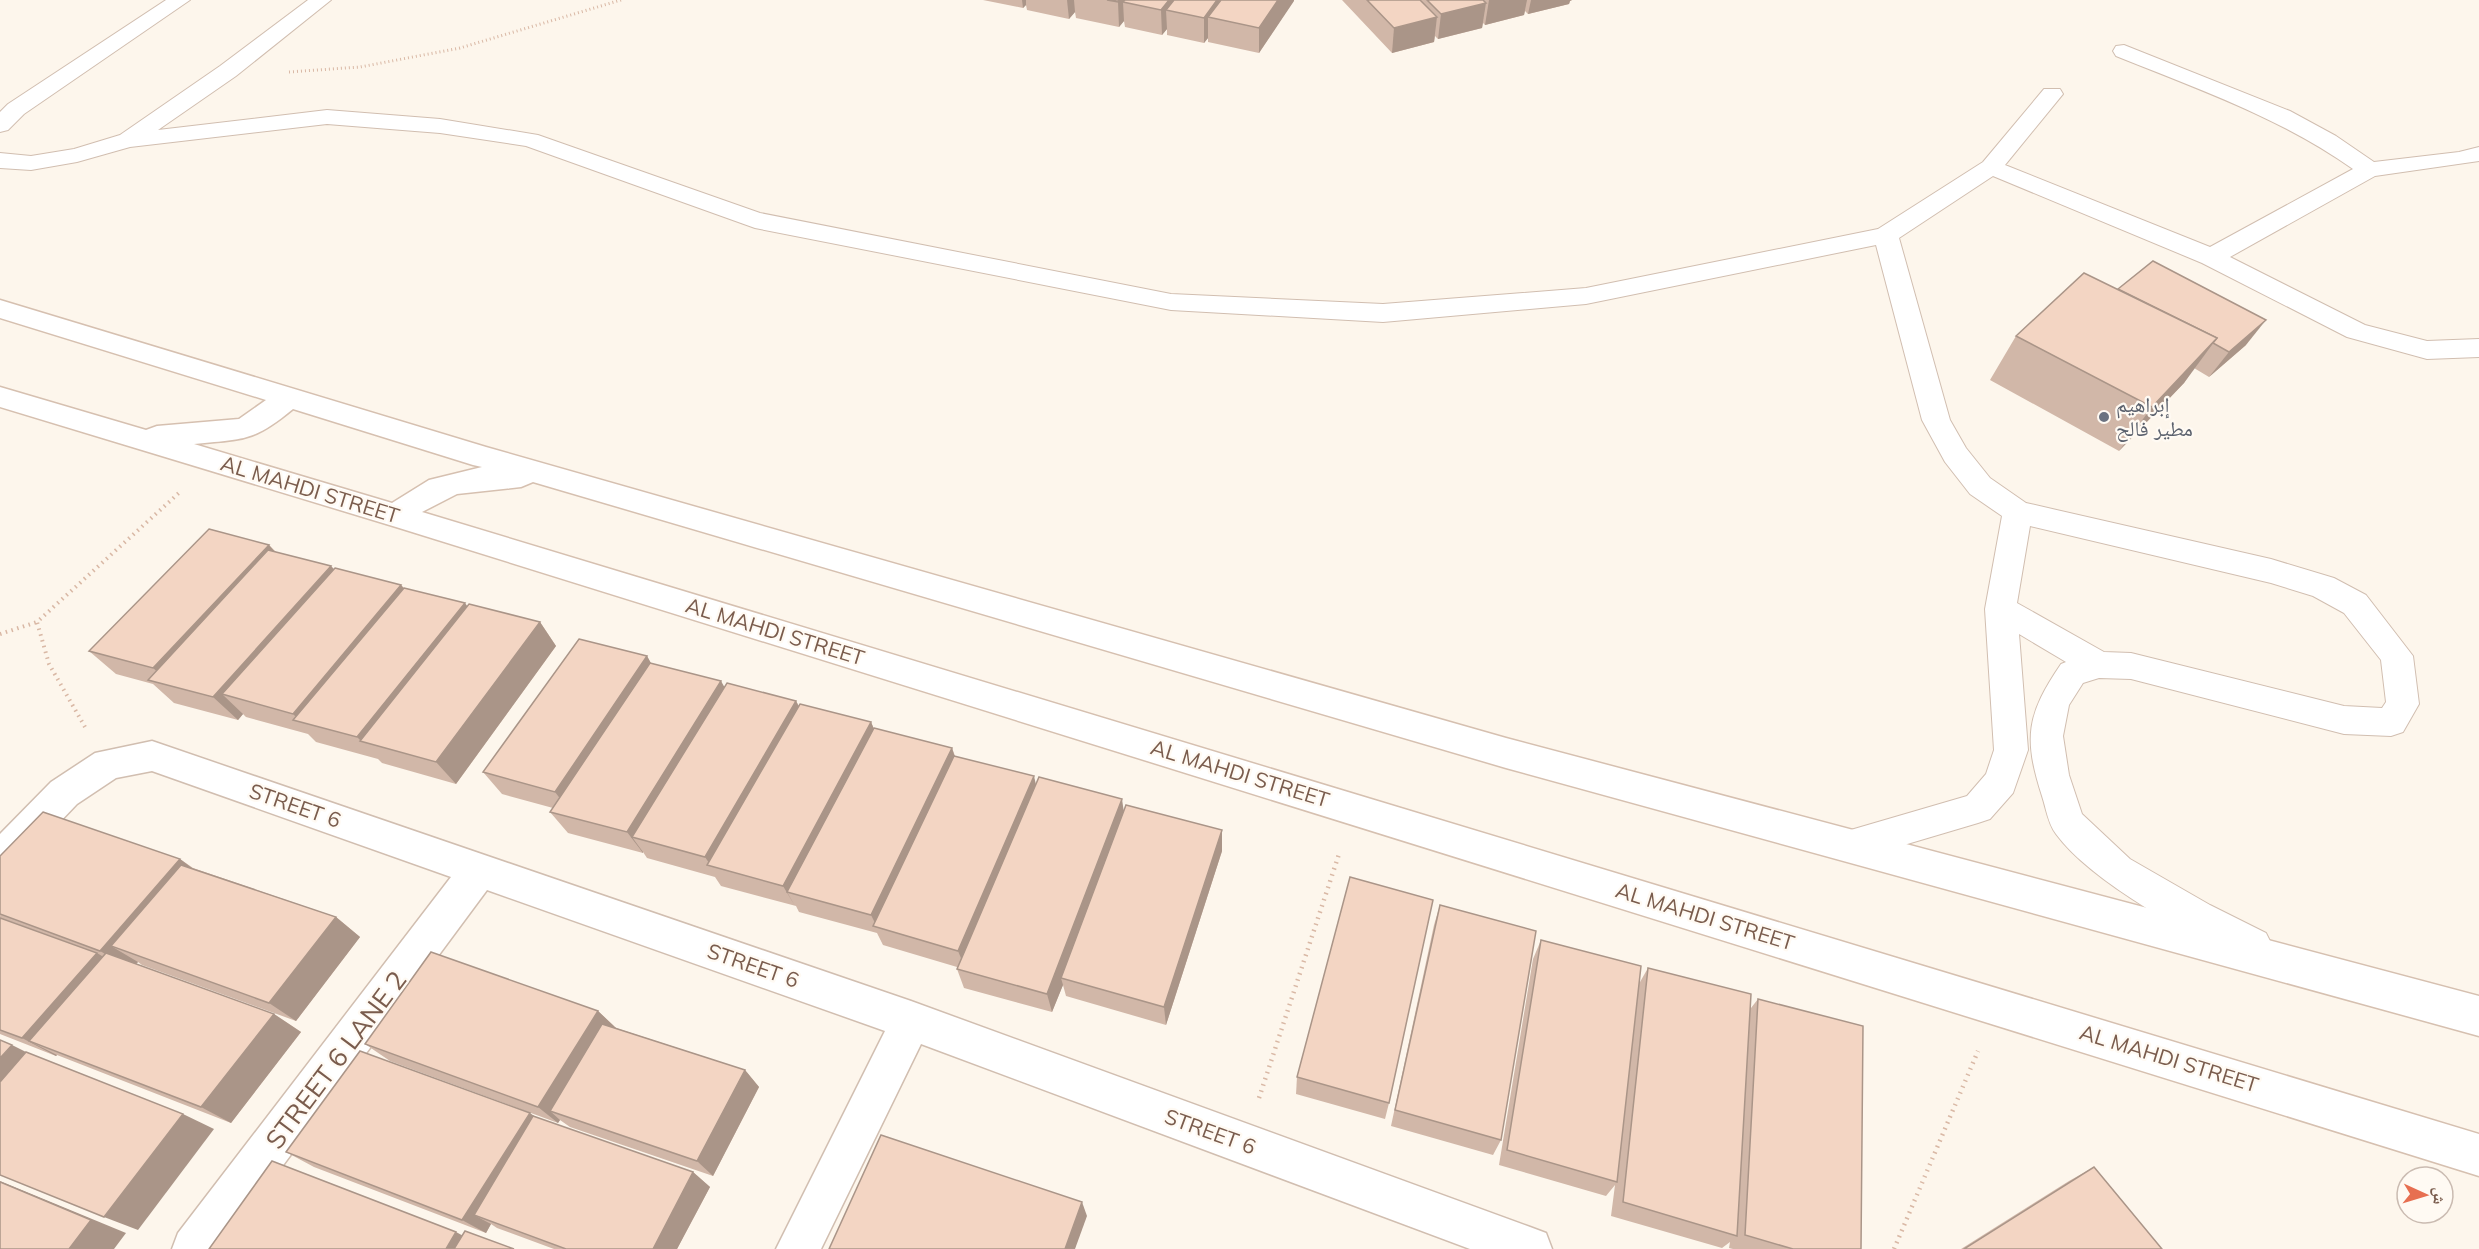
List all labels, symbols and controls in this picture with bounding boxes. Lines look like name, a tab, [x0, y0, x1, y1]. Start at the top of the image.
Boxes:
place label: إبراهيم مطير فالح	[2116, 391, 2193, 442]
marker: إبراهيم مطير فالح	[2097, 410, 2111, 424]
street label: AL MAHDI STREET	[218, 449, 403, 529]
street label: AL MAHDI STREET	[683, 591, 868, 671]
street label: AL MAHDI STREET	[1148, 733, 1333, 813]
street label: STREET 6	[246, 777, 345, 833]
street label: AL MAHDI STREET	[1613, 876, 1798, 956]
street label: STREET 6	[704, 937, 803, 993]
street label: STREET 6 LANE 2	[258, 964, 413, 1155]
street label: AL MAHDI STREET	[2077, 1018, 2262, 1098]
street label: STREET 6	[1161, 1103, 1260, 1160]
north arrow	[2395, 1165, 2455, 1225]
text: ش	[2429, 1187, 2451, 1205]

